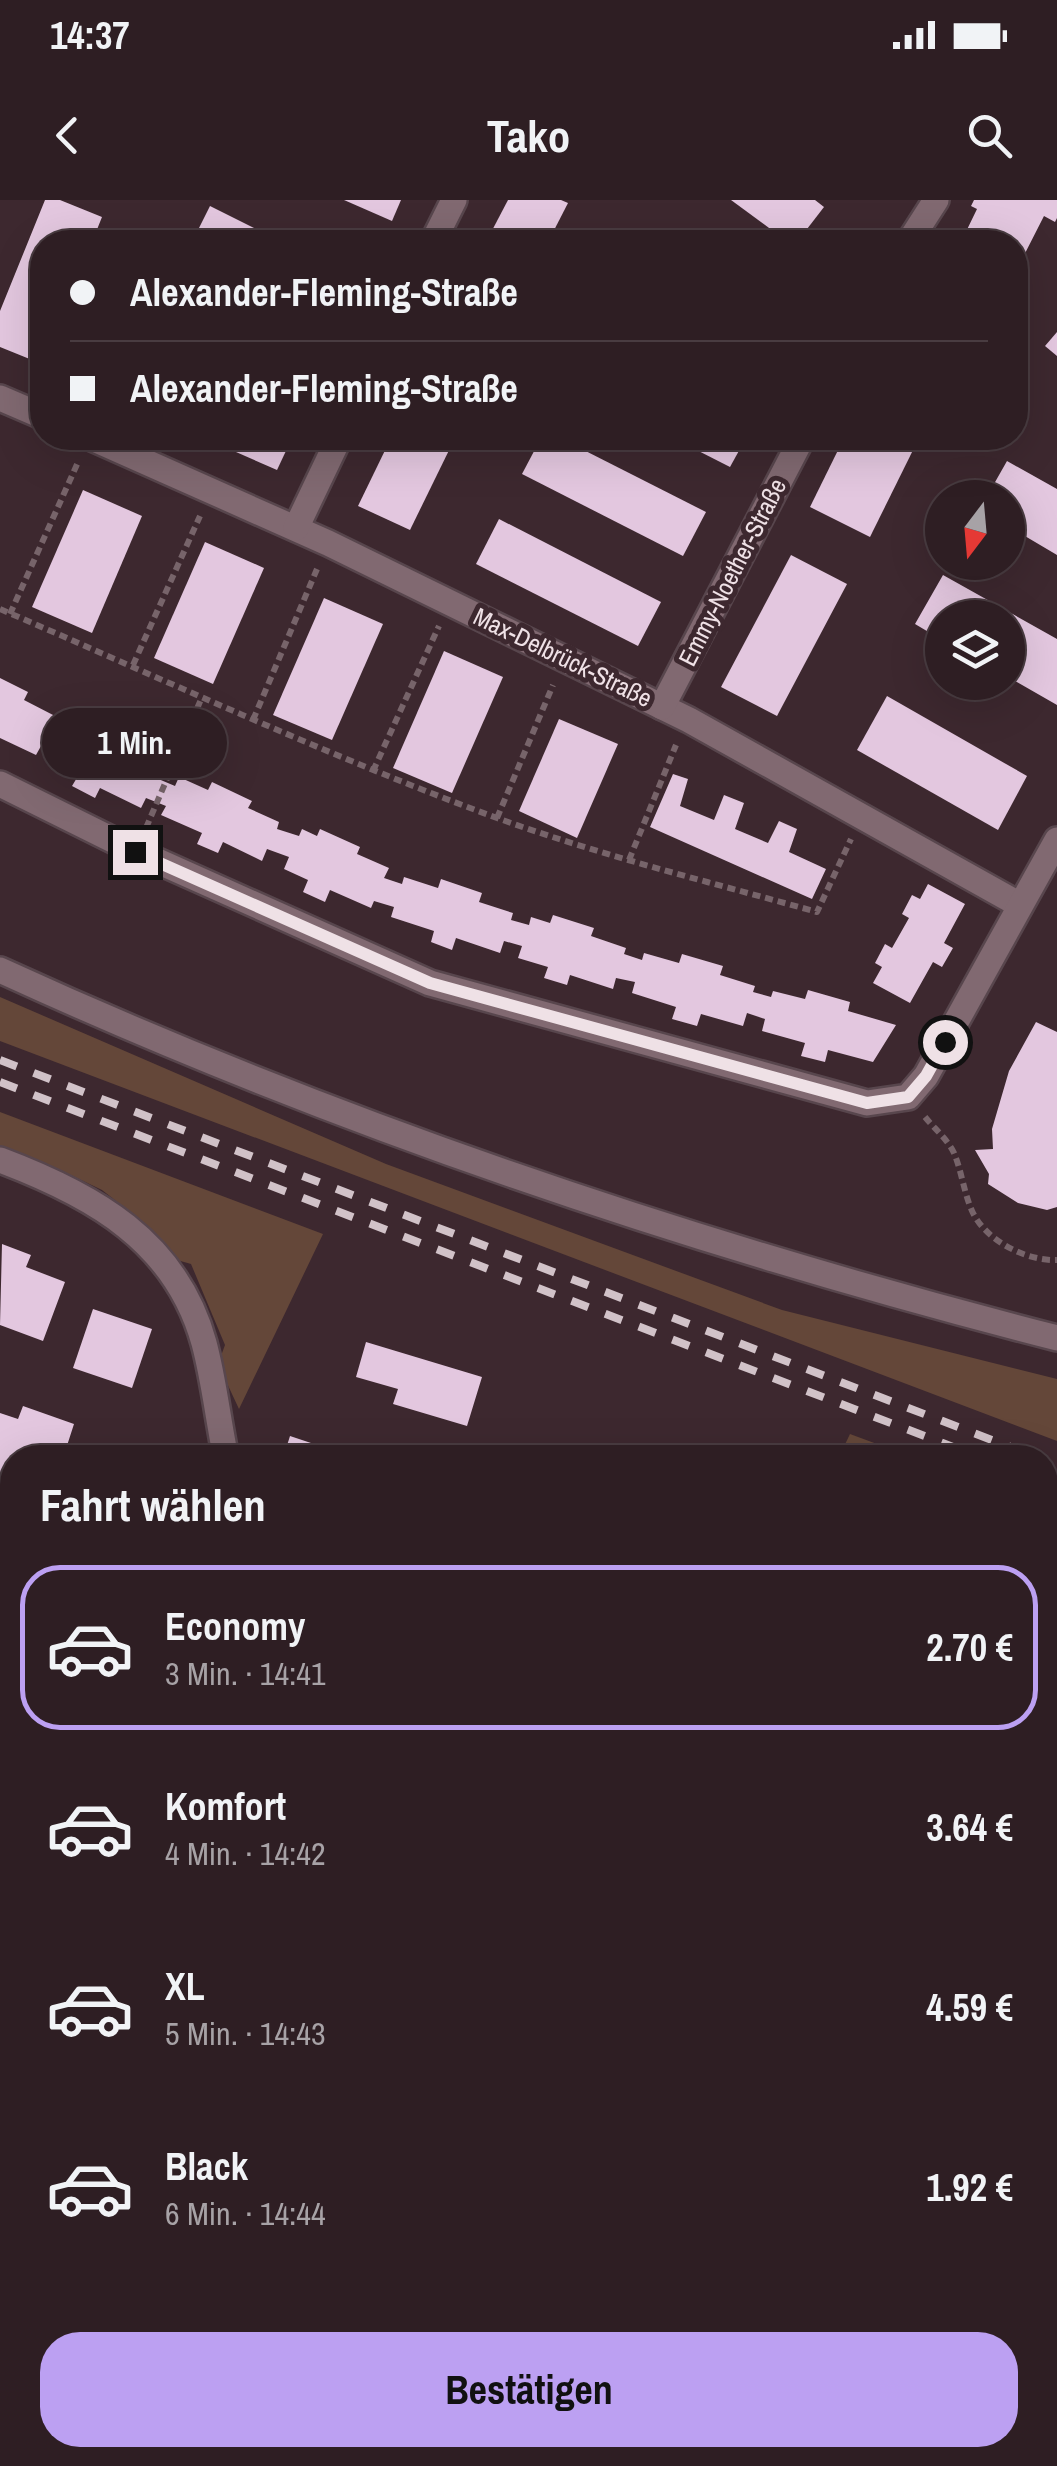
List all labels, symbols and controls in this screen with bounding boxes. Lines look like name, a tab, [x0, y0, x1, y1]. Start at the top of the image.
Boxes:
text: 14:37	[50, 10, 130, 61]
text: Tako	[487, 105, 570, 166]
icon: back	[40, 108, 95, 163]
icon: search	[962, 108, 1017, 163]
text: Alexander-Fleming-Straße	[130, 267, 518, 318]
text: Alexander-Fleming-Straße	[130, 363, 518, 414]
street label: Emmy-Noether-Straße	[670, 472, 794, 672]
north arrow	[925, 480, 1025, 580]
map controls	[925, 480, 1025, 700]
street label: Max-Delbrück-Straße	[468, 599, 658, 715]
button: layers	[925, 600, 1025, 700]
callout: 1 Min.	[42, 707, 228, 777]
text: 1 Min.	[97, 721, 172, 764]
route end	[113, 830, 158, 875]
route start	[923, 1020, 968, 1065]
text: Fahrt wählen	[40, 1474, 266, 1535]
text: Economy	[165, 1601, 305, 1652]
icon: car	[45, 1603, 135, 1693]
text: 2.70 €	[926, 1622, 1013, 1673]
text: 3 Min. · 14:41	[165, 1652, 325, 1695]
text: Komfort	[165, 1781, 286, 1832]
icon: car	[45, 1783, 135, 1873]
text: 3.64 €	[926, 1802, 1013, 1853]
text: 4 Min. · 14:42	[165, 1832, 325, 1875]
text: XL	[165, 1961, 205, 2012]
icon: car	[45, 1963, 135, 2053]
text: 4.59 €	[926, 1982, 1013, 2033]
text: 5 Min. · 14:43	[165, 2012, 325, 2055]
text: Black	[165, 2141, 248, 2192]
icon: car	[45, 2143, 135, 2233]
text: 1.92 €	[926, 2162, 1013, 2213]
text: 6 Min. · 14:44	[165, 2192, 325, 2235]
button: Bestätigen	[40, 2332, 1018, 2447]

